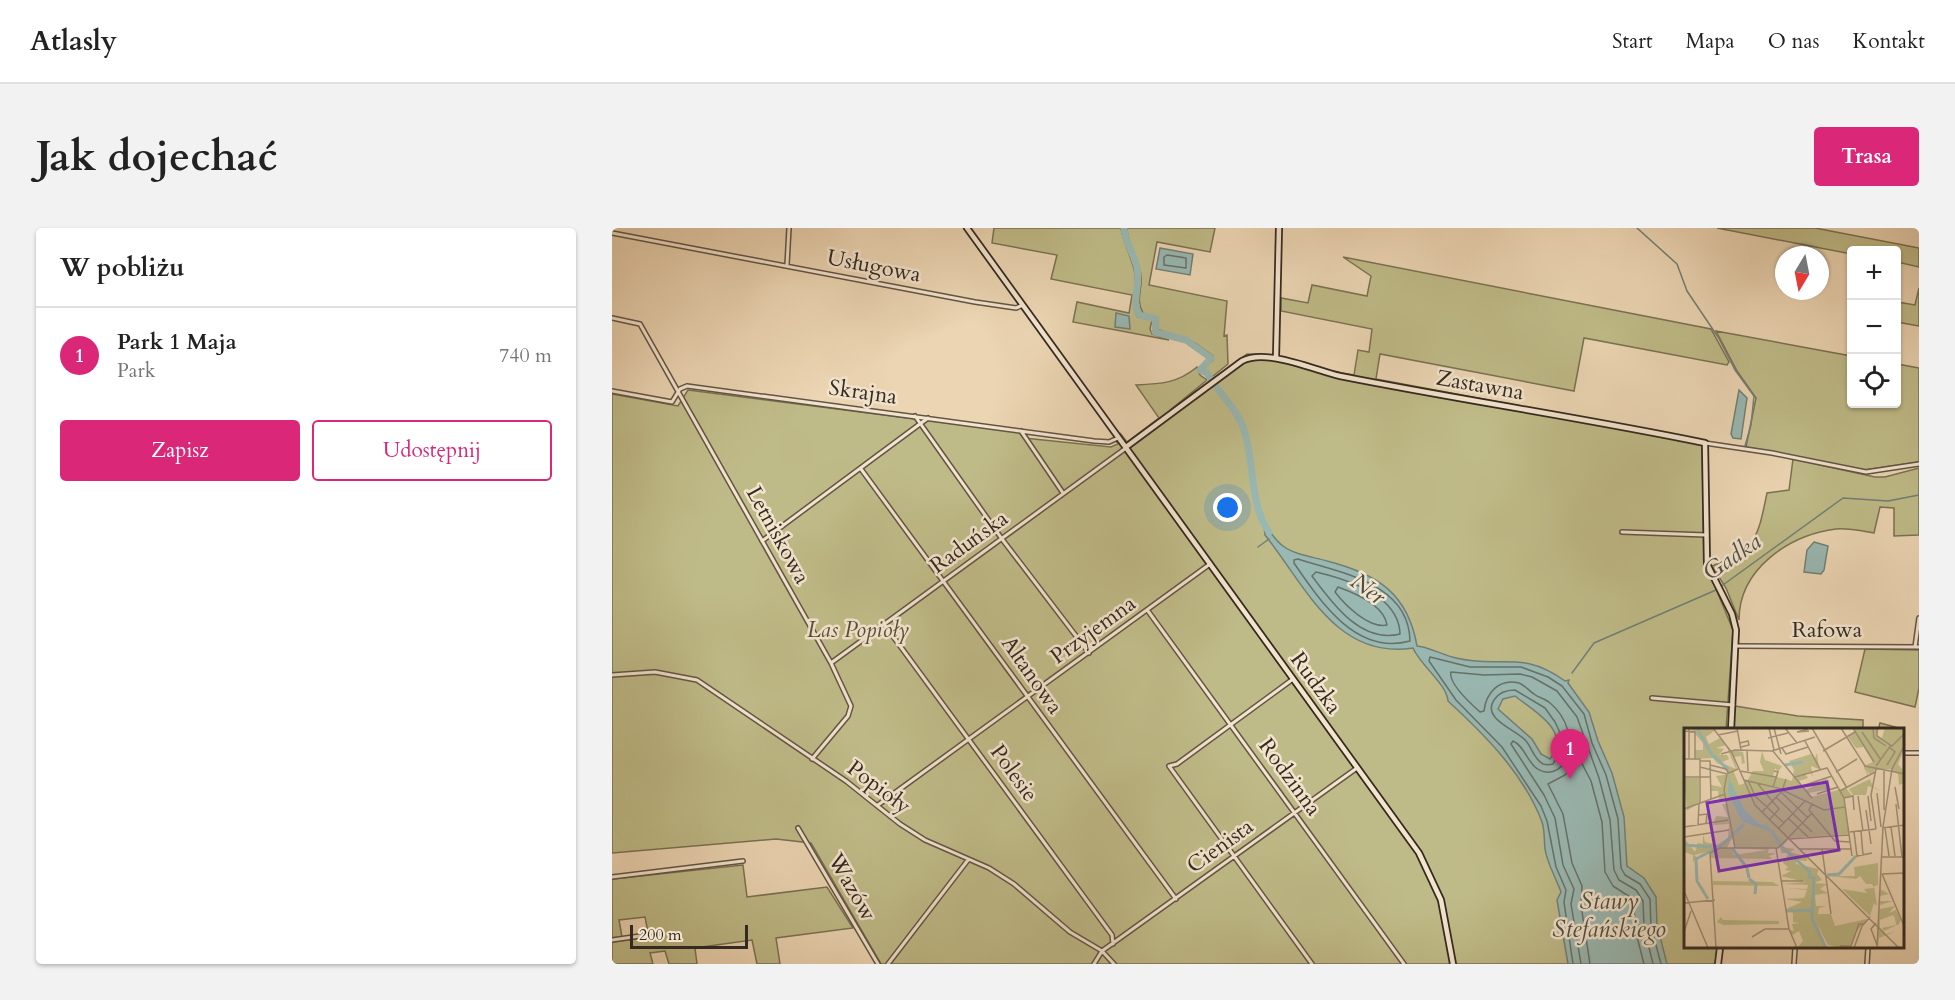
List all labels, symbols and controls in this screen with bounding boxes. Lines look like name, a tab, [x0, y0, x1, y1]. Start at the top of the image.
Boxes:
text: Atlasly	[30, 22, 117, 60]
text: Start	[1612, 27, 1653, 56]
text: Mapa	[1686, 27, 1735, 56]
text: O nas	[1768, 27, 1820, 56]
text: Kontakt	[1853, 27, 1925, 56]
button: Trasa	[1814, 127, 1919, 186]
text: Jak dojechać	[36, 128, 278, 185]
street label: Usługowa	[825, 242, 924, 290]
north arrow	[1775, 246, 1829, 300]
map controls	[1847, 246, 1901, 408]
button: +	[1847, 246, 1901, 300]
text: W pobliżu	[60, 250, 185, 285]
button: −	[1847, 300, 1901, 354]
text: Park 1 Maja	[117, 327, 237, 357]
text: 1	[74, 342, 85, 369]
text: 740 m	[499, 342, 552, 369]
button: locate	[1847, 354, 1901, 408]
text: Park	[117, 357, 155, 384]
street label: Zastawna	[1434, 363, 1527, 408]
street label: Skrajna	[827, 372, 900, 412]
button: Zapisz	[60, 420, 300, 481]
button: Udostępnij	[312, 420, 552, 481]
street label: Letniskowa	[739, 481, 817, 590]
your location	[1213, 493, 1242, 522]
street label: Raduńska	[924, 503, 1015, 581]
water label: Gadka	[1696, 525, 1768, 589]
water label: Ner	[1344, 565, 1393, 614]
street label: Przyjemna	[1044, 588, 1142, 671]
park label: Las Popioły	[807, 615, 909, 645]
street label: Rafowa	[1792, 615, 1863, 645]
street label: Altanowa	[994, 630, 1070, 721]
street label: Rudzka	[1283, 646, 1349, 721]
inset map	[1684, 728, 1904, 949]
pin: 1	[1550, 730, 1590, 779]
street label: Rodzinna	[1252, 732, 1329, 822]
street label: Polesie	[983, 738, 1045, 808]
street label: Popioły	[841, 753, 917, 821]
street label: Cienista	[1181, 811, 1260, 880]
street label: Wazów	[820, 847, 883, 926]
water label: Stawy Stefańskiego	[1552, 885, 1666, 946]
scale bar	[630, 922, 748, 950]
text: 200 m	[639, 924, 681, 946]

